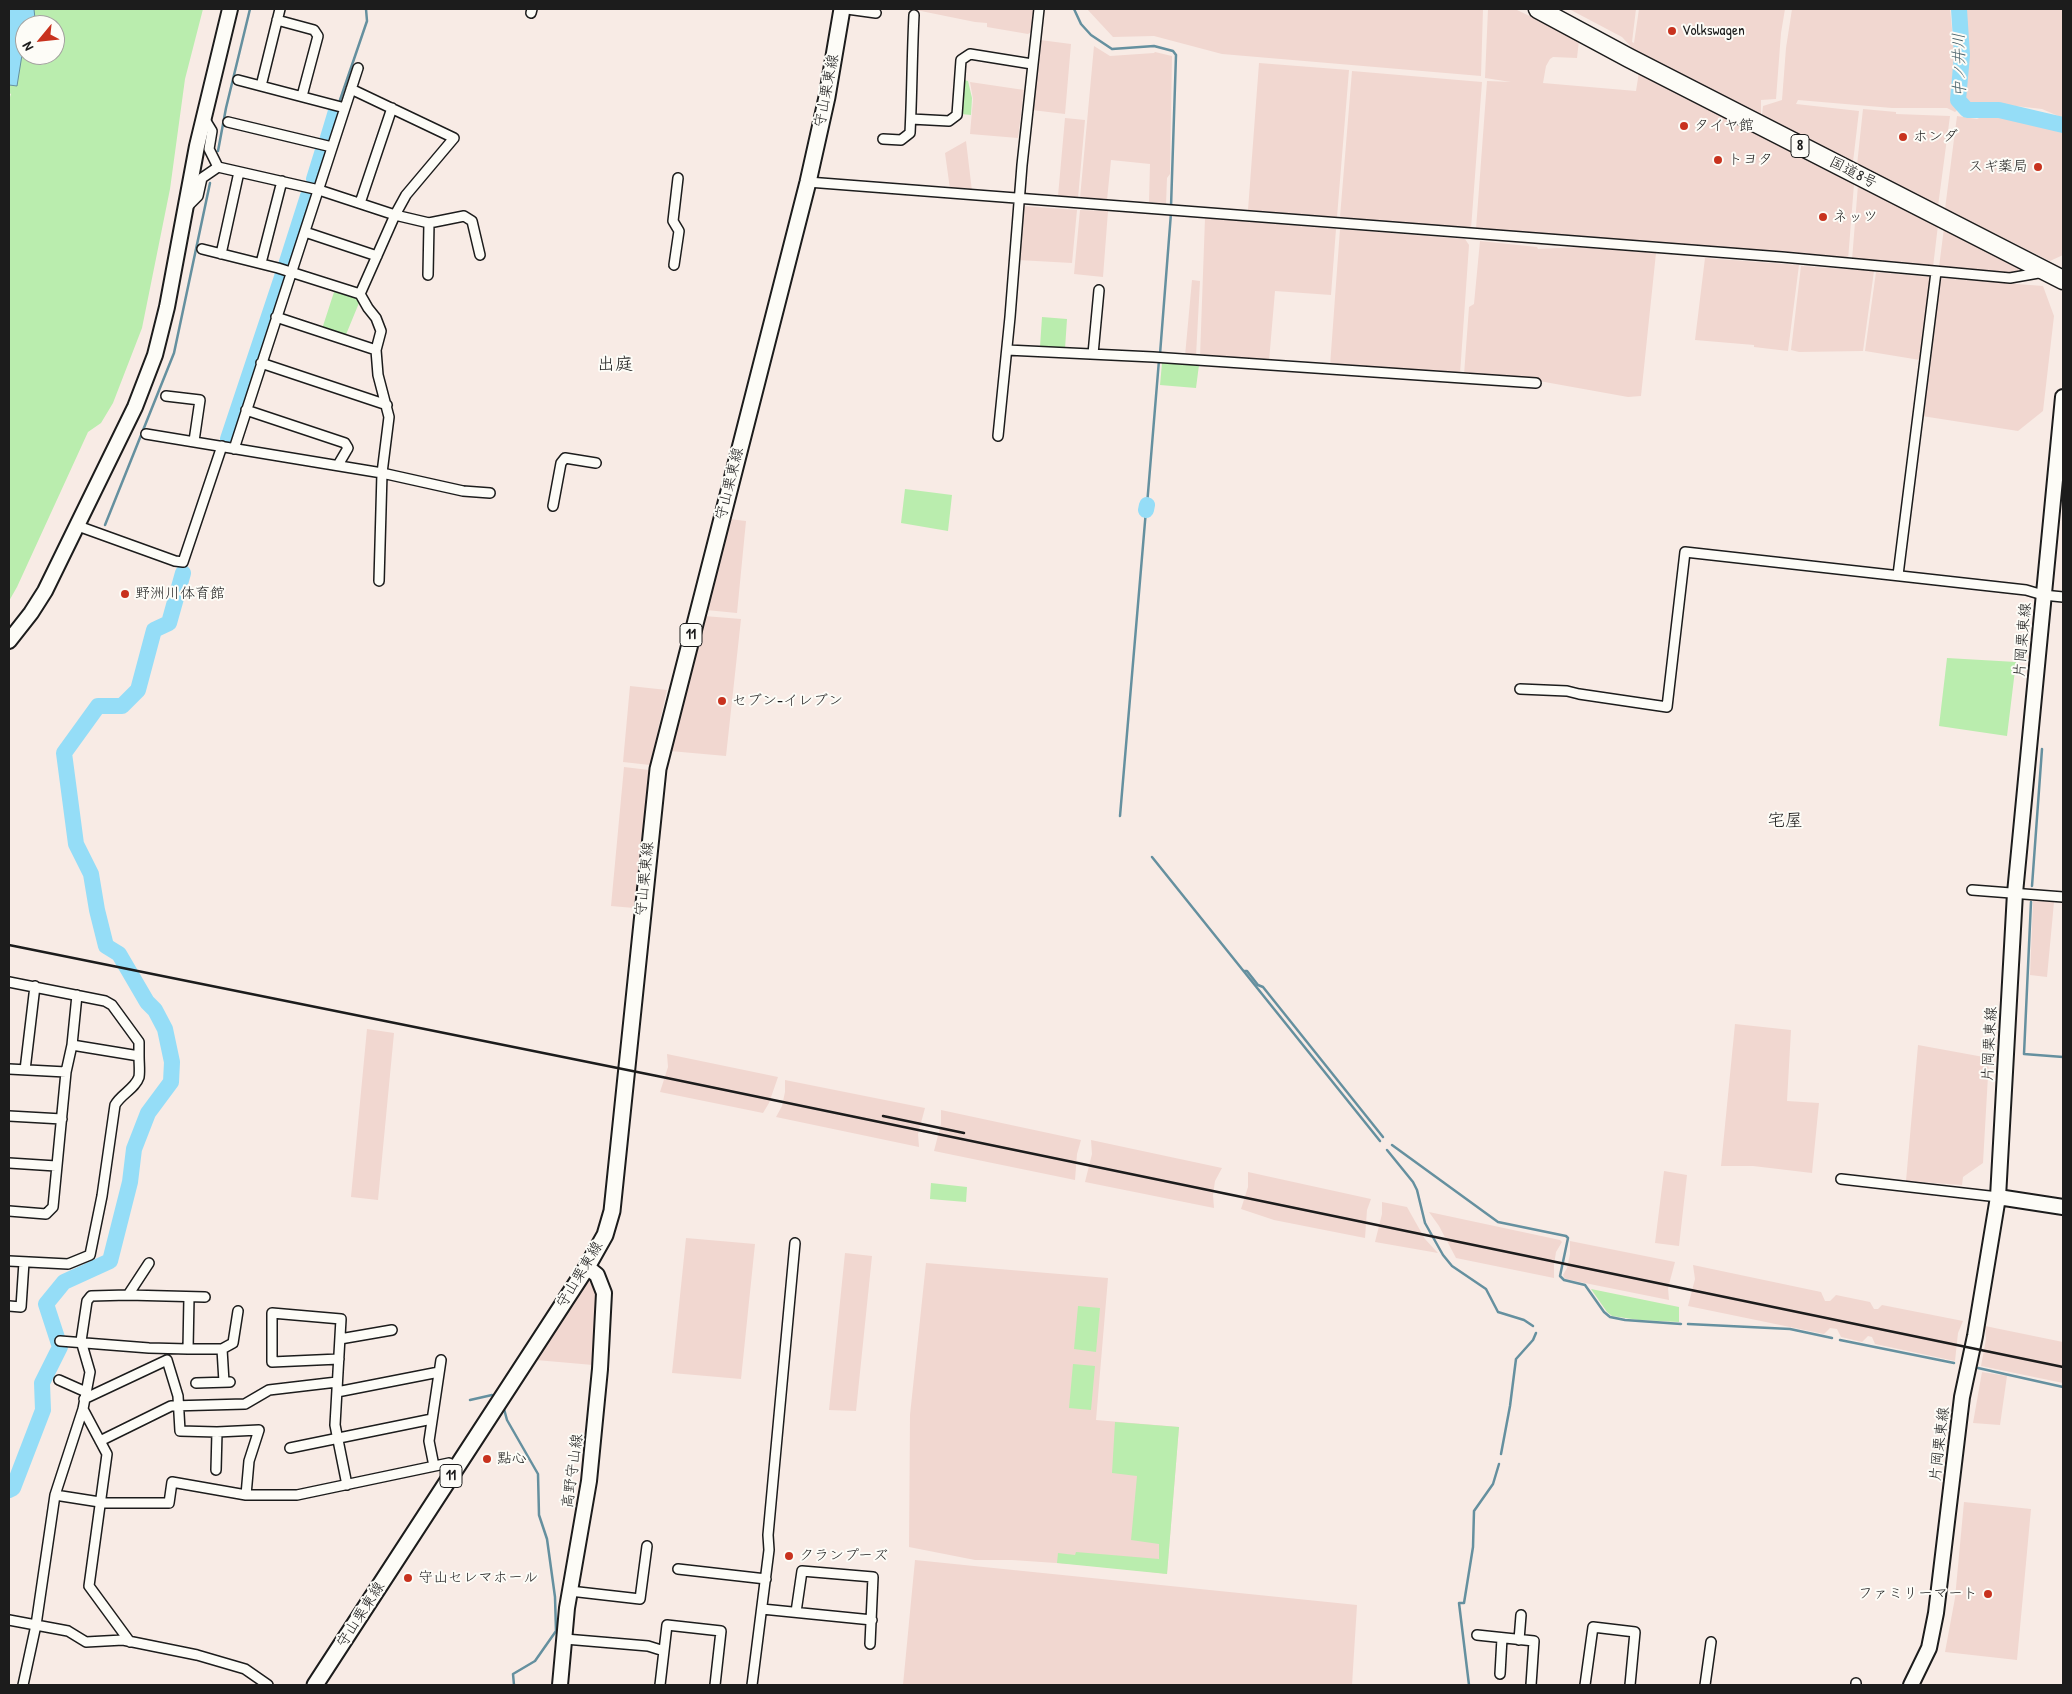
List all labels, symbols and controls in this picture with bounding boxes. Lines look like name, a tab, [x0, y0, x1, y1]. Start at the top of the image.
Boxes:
north arrow	[15, 15, 65, 65]
place label: Volkswagen	[1682, 22, 1745, 40]
marker: Volkswagen	[1666, 25, 1678, 37]
water label: 中ノ井川	[1950, 33, 1970, 97]
text: N	[17, 39, 37, 55]
street label: 守山栗東線	[811, 52, 843, 130]
place label: タイヤ館	[1694, 117, 1754, 135]
marker: タイヤ館	[1678, 120, 1690, 132]
place label: ホンダ	[1913, 128, 1958, 146]
marker: ホンダ	[1897, 131, 1909, 143]
road number: 8	[1791, 134, 1809, 158]
place label: トヨタ	[1728, 151, 1773, 169]
street label: 国道8号	[1826, 153, 1880, 193]
marker: トヨタ	[1712, 154, 1724, 166]
place label: スギ薬局	[1968, 158, 2028, 176]
marker: スギ薬局	[2032, 161, 2044, 173]
place label: ネッツ	[1833, 208, 1878, 226]
marker: ネッツ	[1817, 211, 1829, 223]
district label: 出庭	[597, 354, 633, 376]
street label: 守山栗東線	[712, 445, 748, 523]
place label: 野洲川体育館	[135, 585, 225, 603]
marker: 野洲川体育館	[119, 588, 131, 600]
street label: 片岡栗東線	[2011, 602, 2035, 678]
road number: 11	[680, 624, 702, 646]
place label: セブン-イレブン	[732, 692, 843, 710]
marker: セブン-イレブン	[716, 695, 728, 707]
district label: 宅屋	[1767, 810, 1803, 832]
street label: 守山栗東線	[632, 841, 658, 917]
street label: 片岡栗東線	[1979, 1006, 2001, 1082]
street label: 守山栗東線	[553, 1238, 607, 1312]
street label: 片岡栗東線	[1926, 1406, 1954, 1482]
street label: 高野守山線	[559, 1433, 587, 1509]
place label: 點心	[497, 1450, 527, 1468]
marker: 點心	[481, 1453, 493, 1465]
road number: 11	[440, 1464, 462, 1488]
place label: クランプーズ	[799, 1547, 888, 1565]
marker: クランプーズ	[783, 1550, 795, 1562]
place label: 守山セレマホール	[418, 1569, 538, 1587]
marker: 守山セレマホール	[402, 1572, 414, 1584]
street label: 守山栗東線	[333, 1579, 389, 1651]
place label: ファミリーマート	[1858, 1585, 1978, 1603]
marker: ファミリーマート	[1982, 1588, 1994, 1600]

